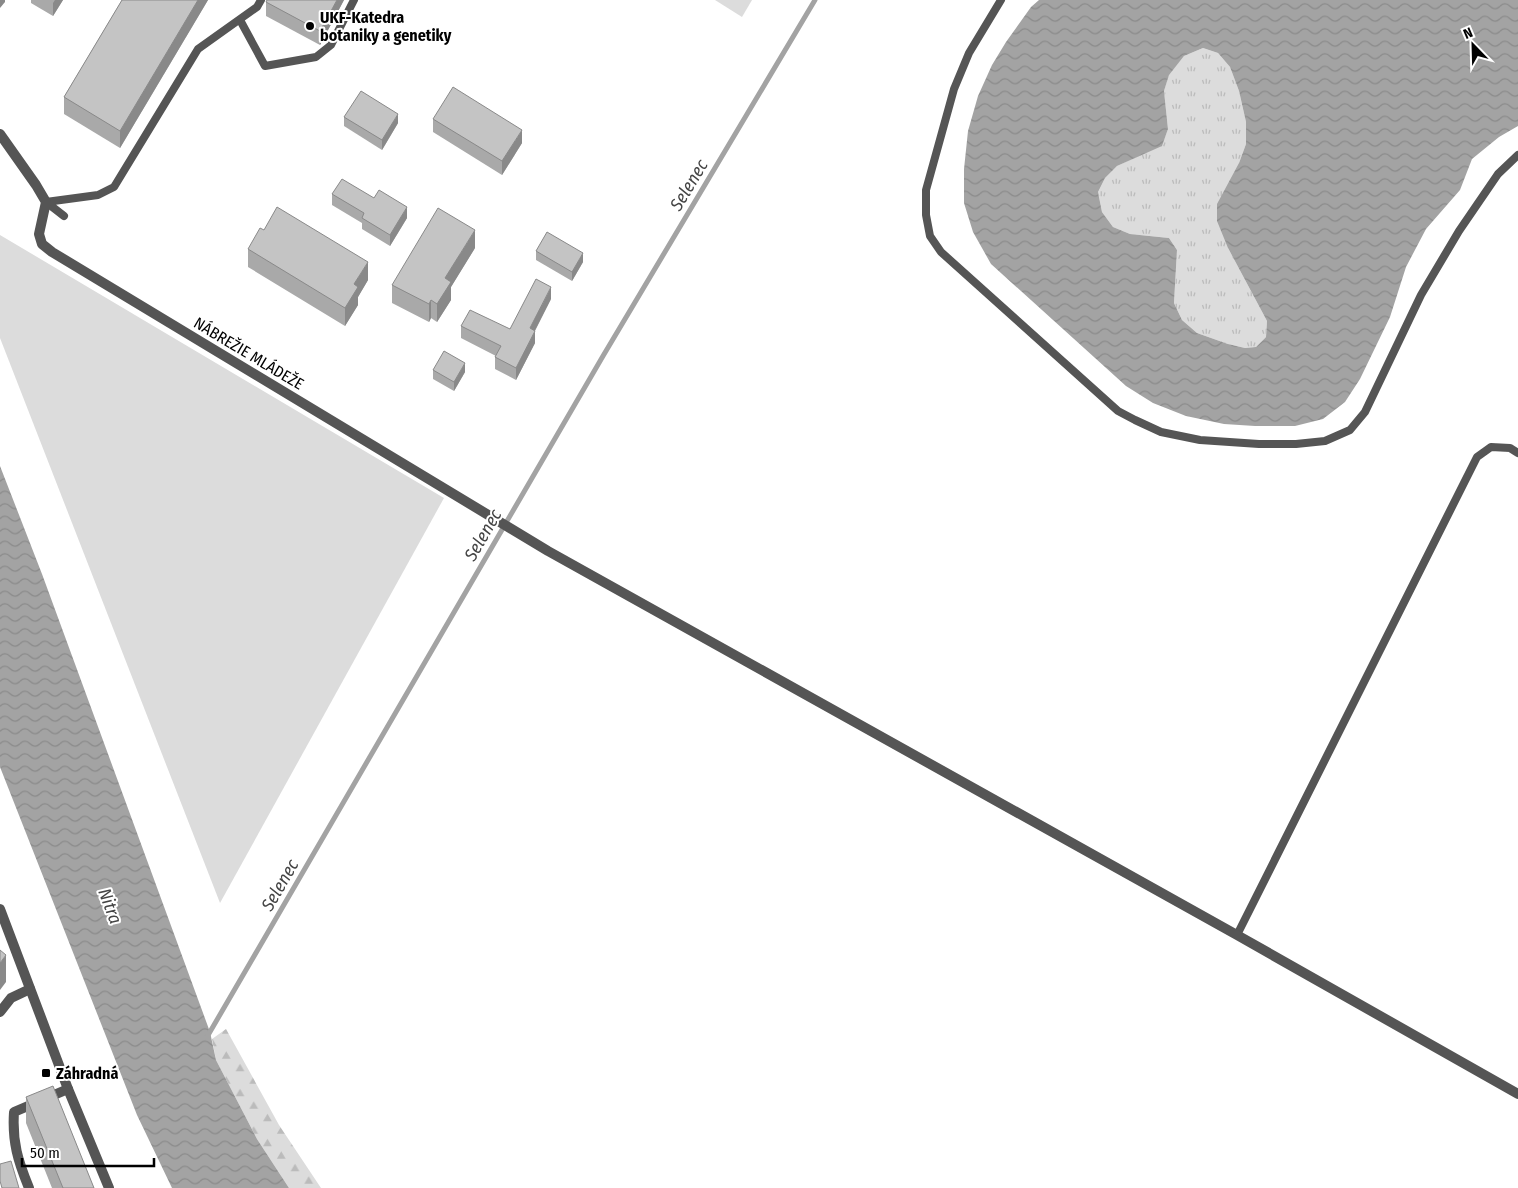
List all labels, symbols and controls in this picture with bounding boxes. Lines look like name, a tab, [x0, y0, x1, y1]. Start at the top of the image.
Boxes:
place label: UKF-Katedra botaniky a genetiky	[320, 8, 452, 45]
marker: UKF-Katedra botaniky a genetiky	[304, 20, 316, 32]
north arrow	[1448, 20, 1498, 70]
text: N	[1461, 24, 1475, 43]
water label: Selenec	[665, 155, 713, 216]
street label: NÁBREŽIE MLÁDEŽE	[190, 312, 308, 394]
water label: Selenec	[459, 505, 507, 566]
water label: Selenec	[256, 855, 304, 916]
water label: Nitra	[93, 885, 127, 927]
place label: Záhradná	[56, 1064, 118, 1083]
marker: Záhradná	[40, 1067, 52, 1079]
scale bar	[22, 1136, 155, 1168]
text: 50 m	[30, 1144, 60, 1162]

